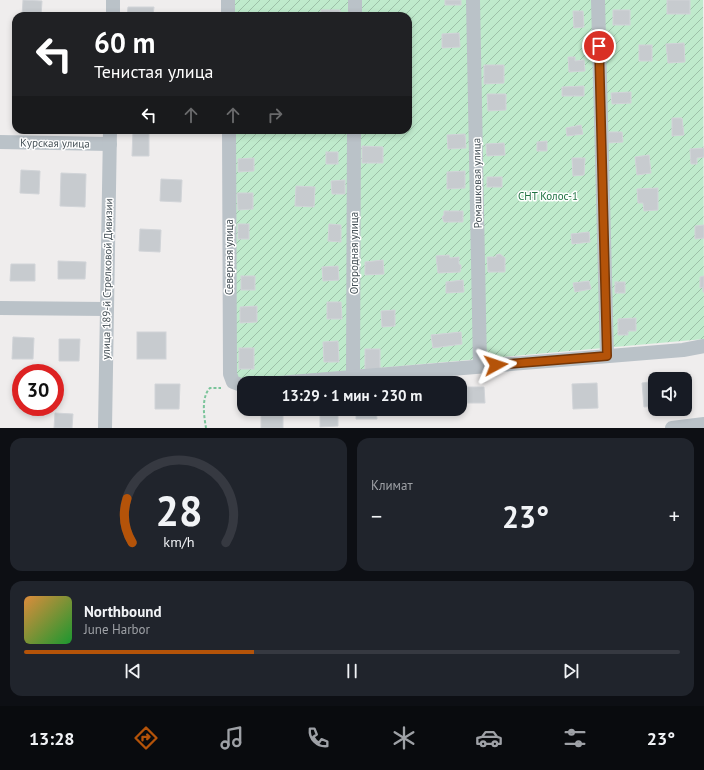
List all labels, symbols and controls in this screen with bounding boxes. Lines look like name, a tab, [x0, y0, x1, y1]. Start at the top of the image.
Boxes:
text: 60 m	[94, 24, 155, 61]
icon: left	[28, 28, 80, 80]
pin	[582, 29, 616, 63]
icon: arrive	[588, 35, 610, 57]
text: Тенистая улица	[94, 60, 213, 83]
icon: left	[138, 104, 160, 126]
icon: ahead	[180, 104, 202, 126]
icon: ahead	[222, 104, 244, 126]
icon: right	[264, 104, 286, 126]
street label: Курская улица	[20, 135, 90, 151]
street label: Ромашковая улица	[469, 138, 485, 228]
park label: СНТ Колос-1	[518, 189, 578, 203]
street label: улица 189-й Стрелковой Дивизии	[99, 198, 115, 360]
street label: Огородная улица	[347, 212, 361, 294]
street label: Северная улица	[222, 219, 236, 295]
position arrow	[475, 344, 517, 386]
speed limit sign: 30	[12, 364, 64, 416]
map controls	[648, 372, 692, 416]
button: sound	[648, 372, 692, 416]
text: 13:29 · 1 мин · 230 m	[282, 386, 422, 405]
text: Климат	[371, 477, 413, 494]
text: 28	[155, 483, 202, 536]
text: 23°	[502, 497, 549, 536]
text: −	[371, 502, 382, 530]
text: +	[669, 502, 680, 530]
text: km/h	[163, 531, 194, 550]
text: Northbound	[84, 602, 161, 621]
text: June Harbor	[84, 621, 150, 638]
icon: previous	[122, 660, 144, 682]
icon: pause	[341, 660, 363, 682]
icon: next	[560, 660, 582, 682]
icon: directions	[132, 724, 160, 752]
icon: music	[218, 724, 246, 752]
icon: phone	[304, 724, 332, 752]
icon: climate	[390, 724, 418, 752]
icon: car	[475, 724, 503, 752]
icon: filters	[561, 724, 589, 752]
text: 13:28	[29, 727, 75, 750]
text: 23°	[647, 727, 675, 750]

